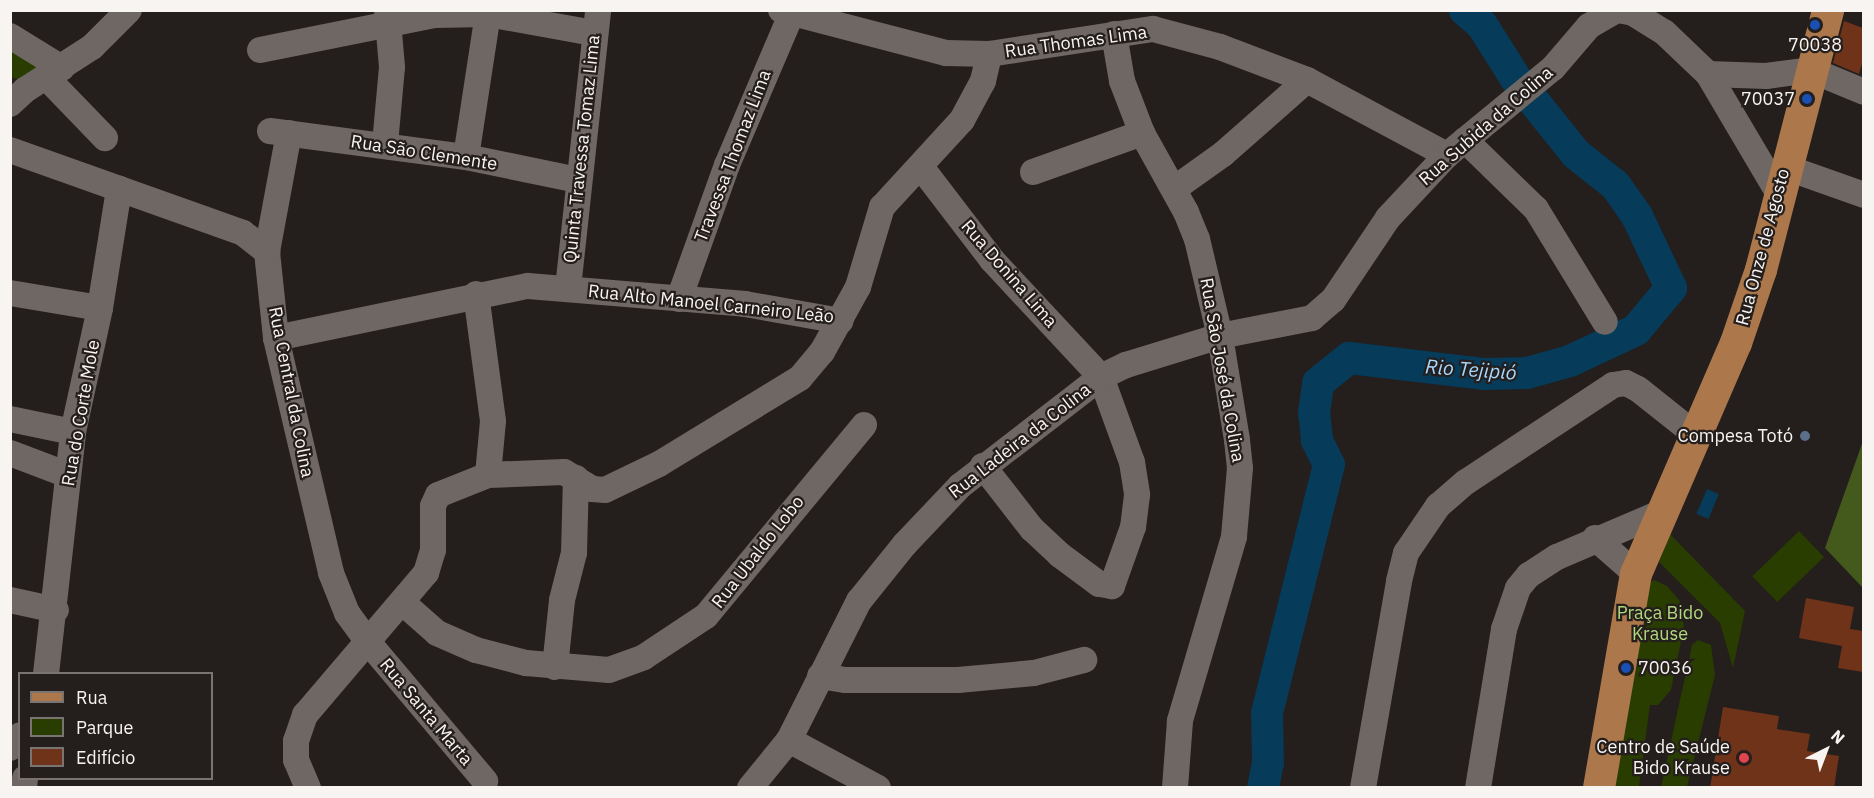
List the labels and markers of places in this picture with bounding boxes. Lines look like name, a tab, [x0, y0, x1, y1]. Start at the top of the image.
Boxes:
marker: 70038	[1808, 18, 1822, 32]
place label: 70038	[1788, 34, 1842, 56]
place label: 70037	[1741, 88, 1795, 110]
marker: 70037	[1800, 92, 1814, 106]
place label: Compesa Totó	[1678, 425, 1793, 447]
marker: Compesa Totó	[1798, 429, 1812, 443]
place label: 70036	[1638, 657, 1692, 679]
marker: 70036	[1619, 661, 1633, 675]
place label: Centro de Saúde Bido Krause	[1596, 737, 1730, 780]
marker: Centro de Saúde Bido Krause	[1735, 749, 1753, 767]

